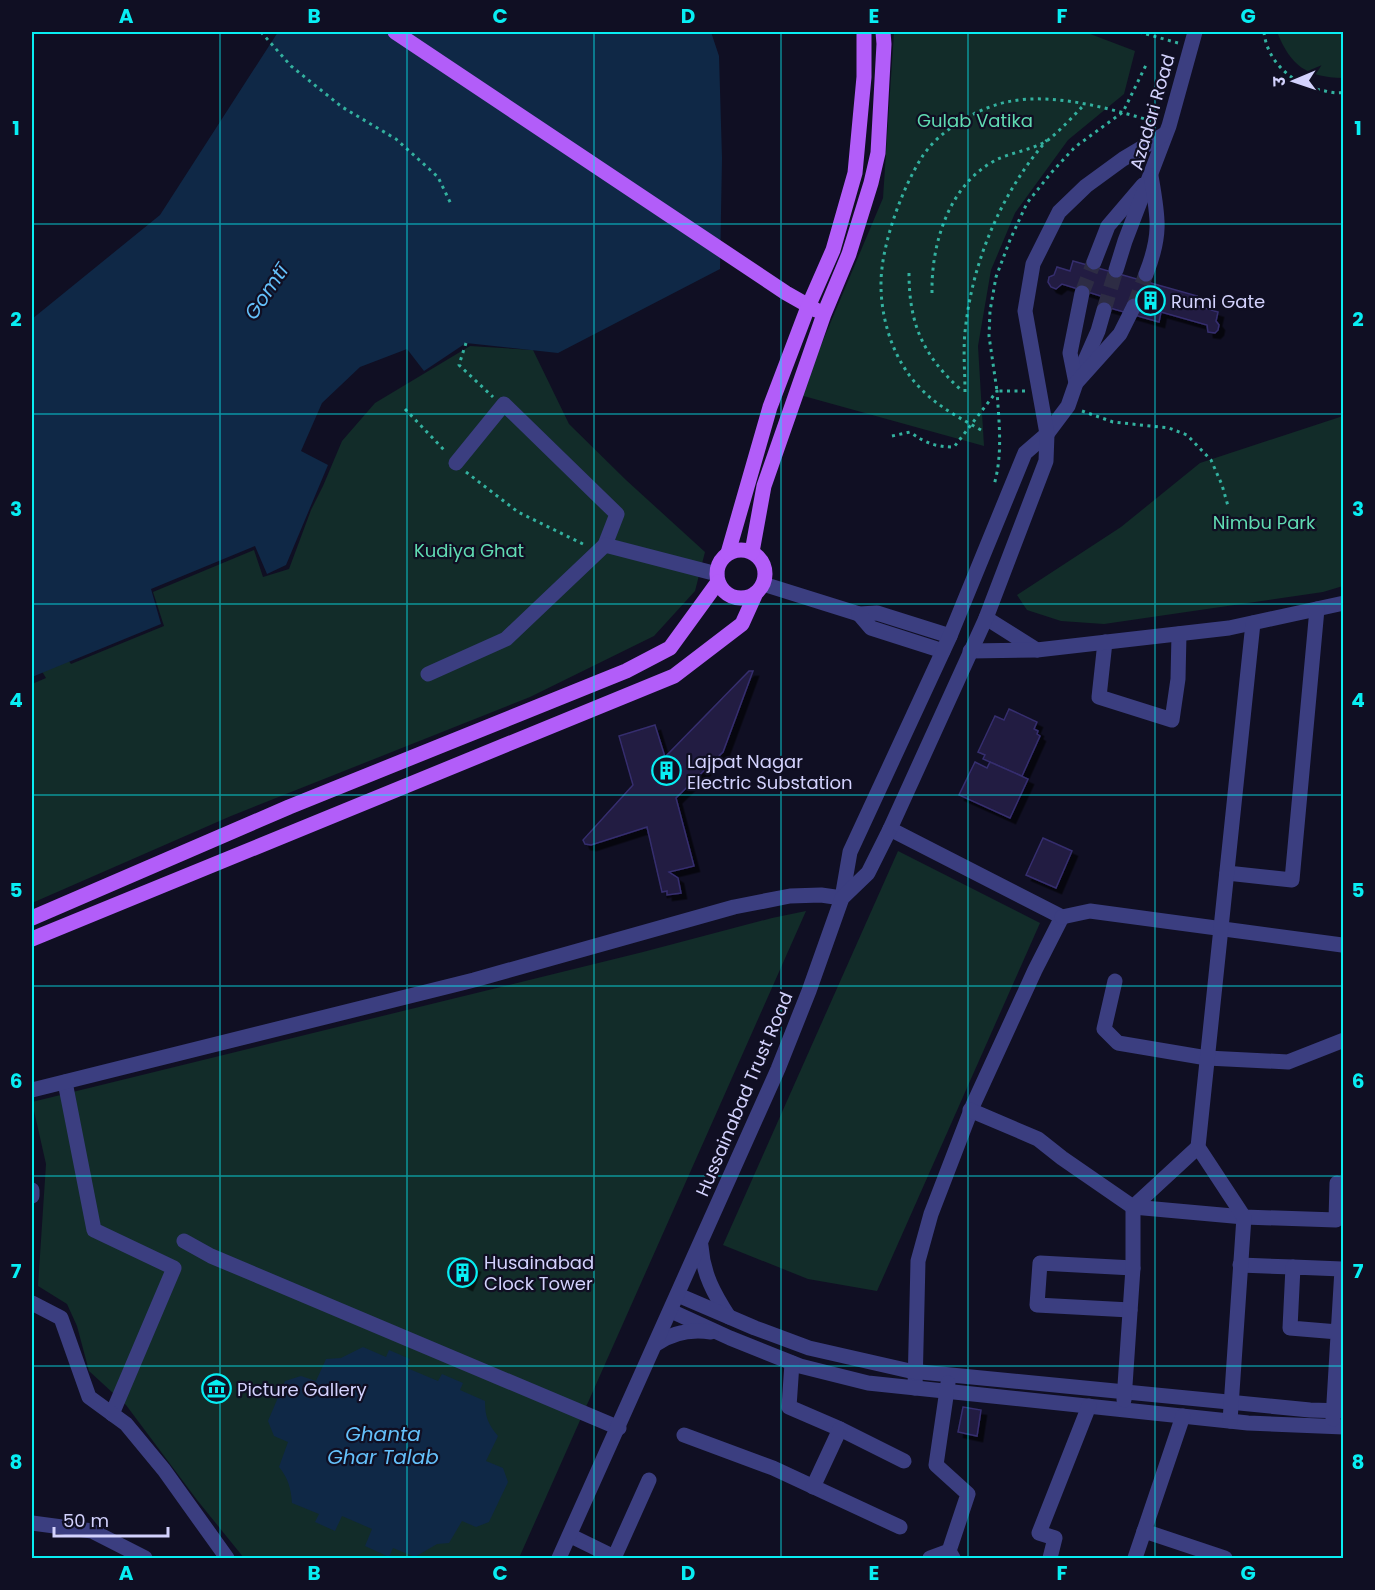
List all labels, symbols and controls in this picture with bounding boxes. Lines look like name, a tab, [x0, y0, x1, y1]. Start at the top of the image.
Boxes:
text: A	[119, 2, 134, 30]
text: B	[307, 2, 321, 30]
text: C	[492, 2, 508, 30]
text: D	[681, 2, 695, 30]
text: E	[869, 2, 879, 30]
text: F	[1057, 2, 1068, 30]
text: G	[1240, 2, 1256, 30]
street label: Azadari Road	[1124, 51, 1180, 173]
north arrow	[1264, 51, 1324, 111]
text: उ	[1268, 76, 1291, 87]
park label: Gulab Vatika	[917, 108, 1033, 133]
text: 1	[12, 114, 20, 142]
text: 1	[1354, 114, 1362, 142]
water label: Gomtī	[237, 256, 296, 325]
building icon: Rumi Gate	[1134, 285, 1166, 317]
place label: Rumi Gate	[1171, 289, 1265, 314]
text: 2	[10, 305, 22, 333]
text: 2	[1352, 305, 1364, 333]
text: 3	[10, 495, 22, 523]
text: 3	[1352, 495, 1364, 523]
park label: Nimbu Park	[1213, 510, 1316, 535]
park label: Kudiya Ghat	[414, 538, 524, 563]
text: 4	[9, 686, 23, 714]
text: 4	[1351, 686, 1365, 714]
place label: Lajpat Nagar Electric Substation	[687, 749, 853, 795]
building icon: Lajpat Nagar Electric Substation	[650, 755, 682, 787]
text: 5	[10, 876, 23, 904]
text: 5	[1352, 876, 1365, 904]
street label: Hussainabad Trust Road	[690, 988, 798, 1200]
text: 6	[10, 1067, 22, 1095]
text: 6	[1352, 1067, 1364, 1095]
place label: Husainabad Clock Tower	[484, 1250, 594, 1296]
building icon: Husainabad Clock Tower	[447, 1256, 479, 1288]
text: 7	[11, 1257, 22, 1285]
text: 7	[1353, 1257, 1364, 1285]
museum icon: Picture Gallery	[200, 1373, 232, 1405]
place label: Picture Gallery	[237, 1377, 367, 1402]
water label: Ghanta Ghar Talab	[327, 1420, 439, 1471]
text: 8	[10, 1448, 22, 1476]
text: 8	[1352, 1448, 1364, 1476]
scale bar	[54, 1500, 168, 1538]
text: 50 m	[63, 1508, 109, 1533]
text: A	[119, 1559, 134, 1587]
text: B	[307, 1559, 321, 1587]
text: C	[492, 1559, 508, 1587]
text: D	[681, 1559, 695, 1587]
text: E	[869, 1559, 879, 1587]
text: F	[1057, 1559, 1068, 1587]
text: G	[1240, 1559, 1256, 1587]

